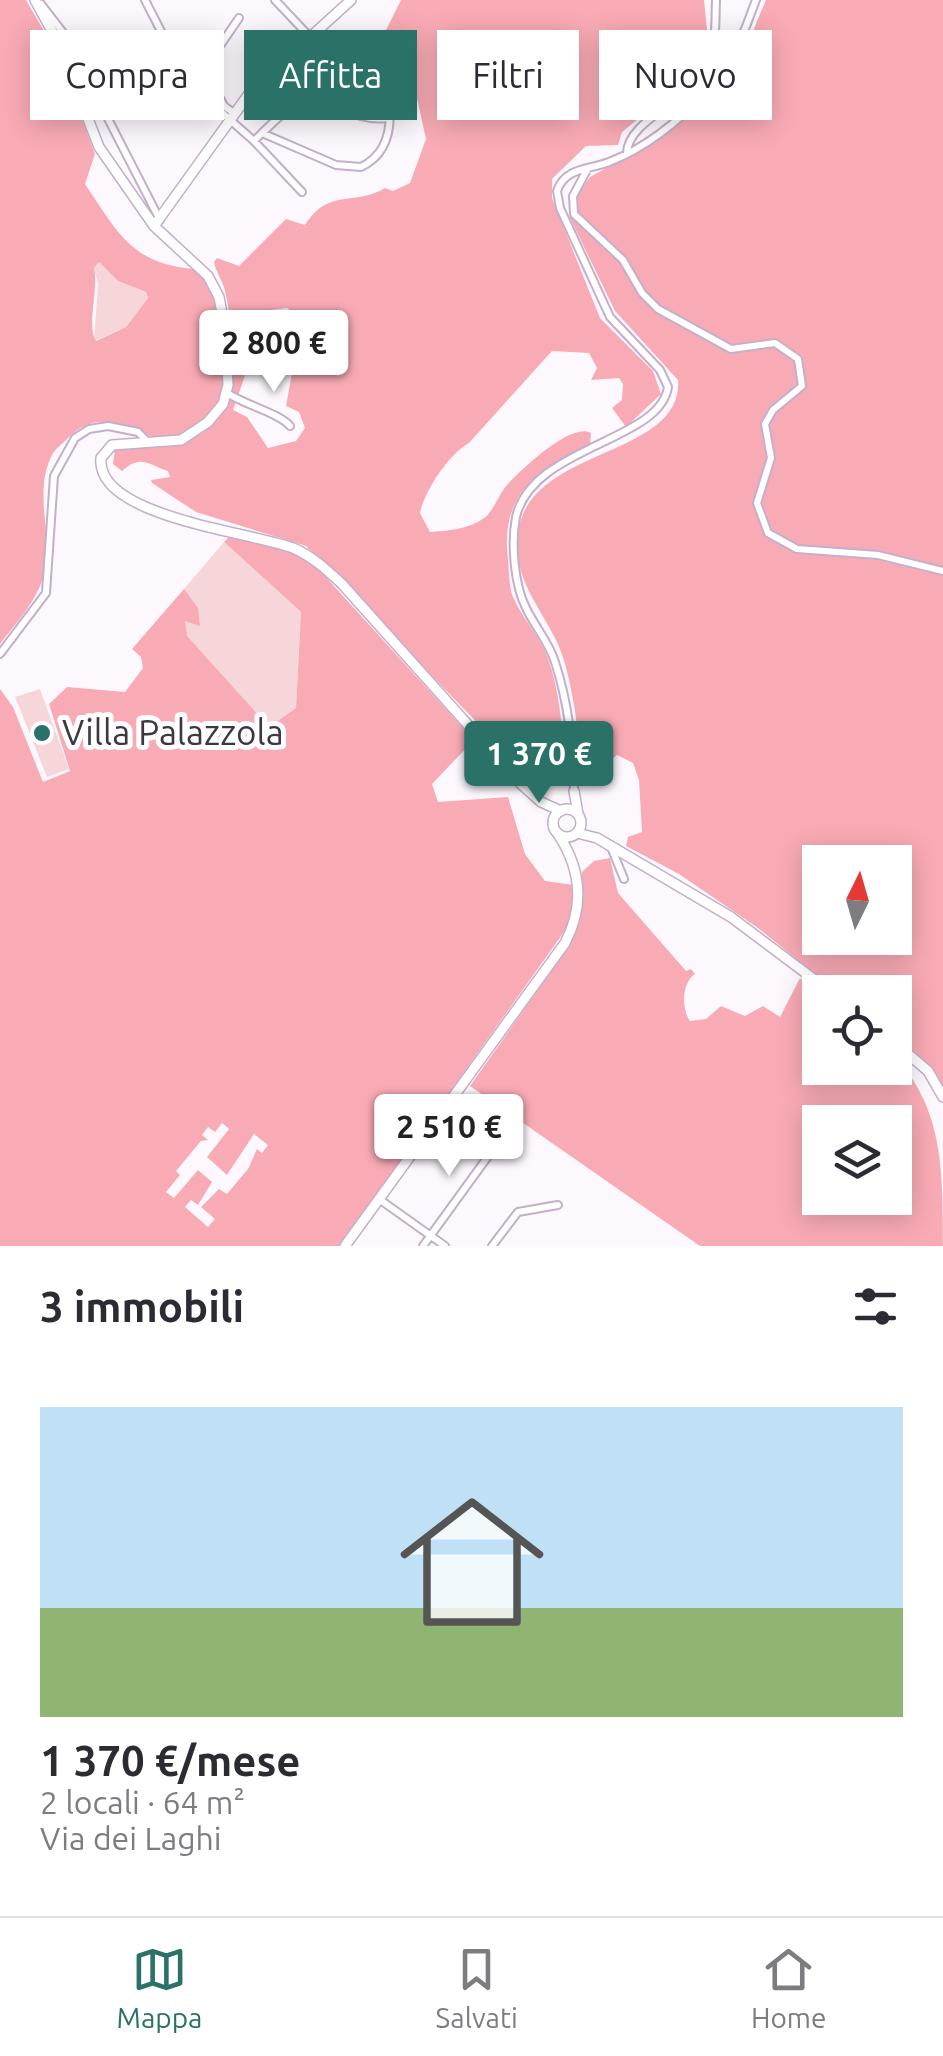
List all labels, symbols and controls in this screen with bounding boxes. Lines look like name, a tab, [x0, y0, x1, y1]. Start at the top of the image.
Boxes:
chip: Compra	[30, 30, 224, 120]
chip: Affitta	[244, 30, 417, 120]
chip: Filtri	[437, 30, 579, 120]
chip: Nuovo	[599, 30, 772, 120]
pin: 2 800 €	[182, 310, 366, 395]
text: 2 800 €	[221, 324, 327, 360]
place label: Villa Palazzola	[62, 712, 284, 752]
pin: 1 370 €	[447, 721, 631, 806]
marker: Villa Palazzola	[31, 722, 53, 744]
text: 1 370 €	[486, 735, 592, 771]
north arrow	[802, 845, 912, 955]
map controls	[802, 845, 912, 1215]
button: locate	[802, 975, 912, 1085]
pin: 2 510 €	[357, 1094, 541, 1179]
button: layers	[802, 1105, 912, 1215]
text: 2 510 €	[396, 1108, 502, 1144]
icon: filters	[848, 1279, 903, 1334]
text: 3 immobili	[40, 1283, 244, 1330]
icon: home	[382, 1472, 562, 1652]
text: 1 370 €/mese	[40, 1737, 300, 1784]
text: 2 locali · 64 m²	[40, 1784, 245, 1820]
text: Via dei Laghi	[40, 1820, 222, 1856]
tab: Mappa	[117, 1942, 202, 2033]
tab: Salvati	[436, 1942, 518, 2033]
tab: Home	[751, 1942, 826, 2033]

